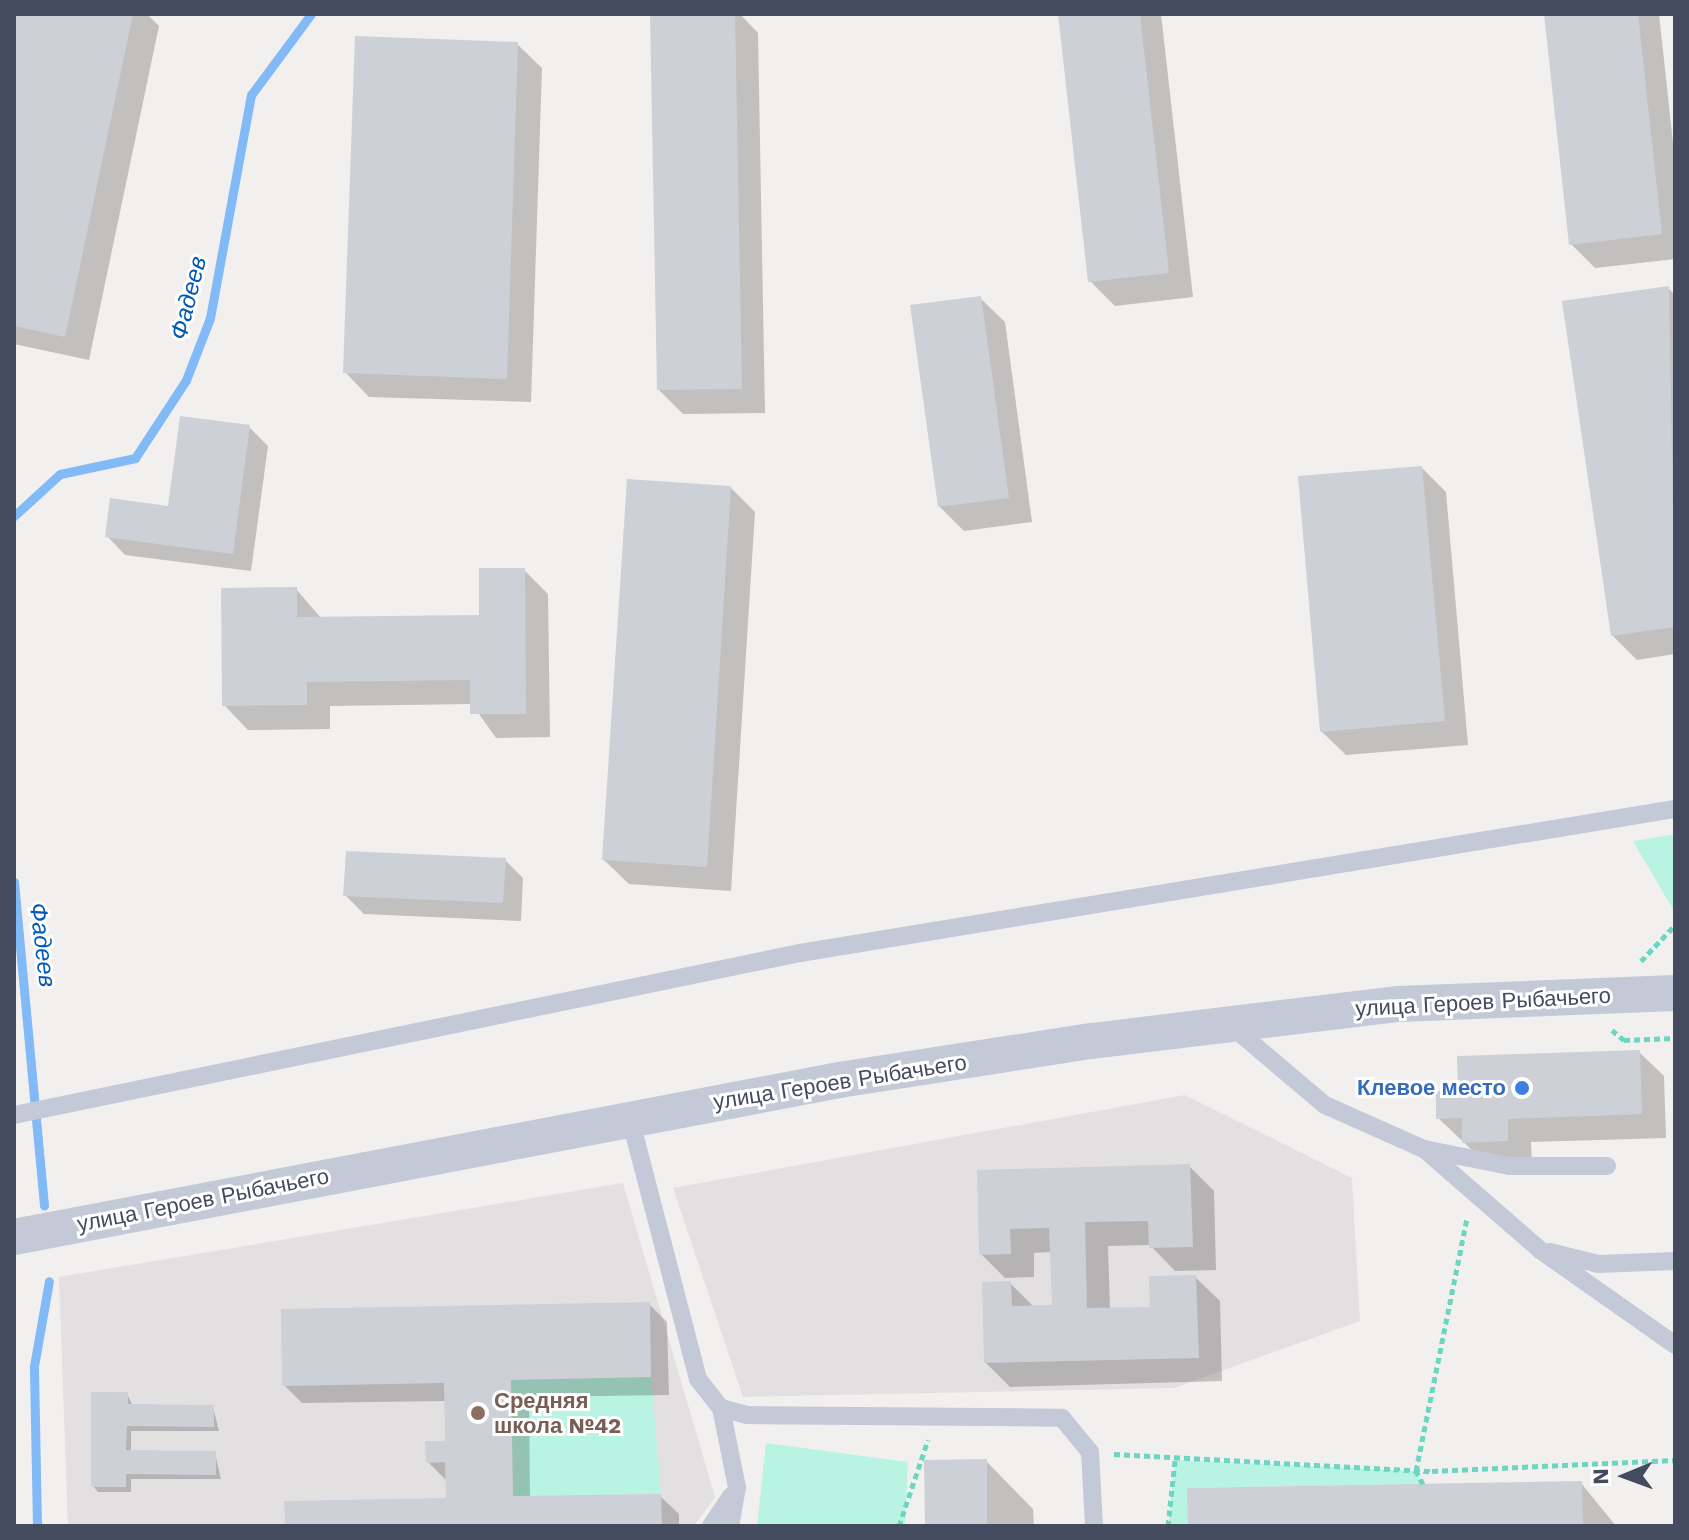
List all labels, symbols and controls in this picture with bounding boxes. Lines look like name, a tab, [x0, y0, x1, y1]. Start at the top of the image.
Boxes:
water label: Фадеев	[165, 253, 213, 343]
water label: Фадеев	[23, 901, 61, 989]
street label: улица Героев Рыбачьего	[1355, 982, 1611, 1022]
street label: улица Героев Рыбачьего	[712, 1049, 968, 1115]
place label: Клевое место	[1357, 1075, 1506, 1101]
marker: Клевое место	[1513, 1079, 1531, 1097]
street label: улица Героев Рыбачьего	[75, 1163, 331, 1237]
place label: Средняя школа №42	[494, 1387, 621, 1438]
marker: Средняя школа №42	[469, 1404, 487, 1422]
north arrow	[1585, 1436, 1665, 1516]
text: N	[1588, 1468, 1613, 1485]

